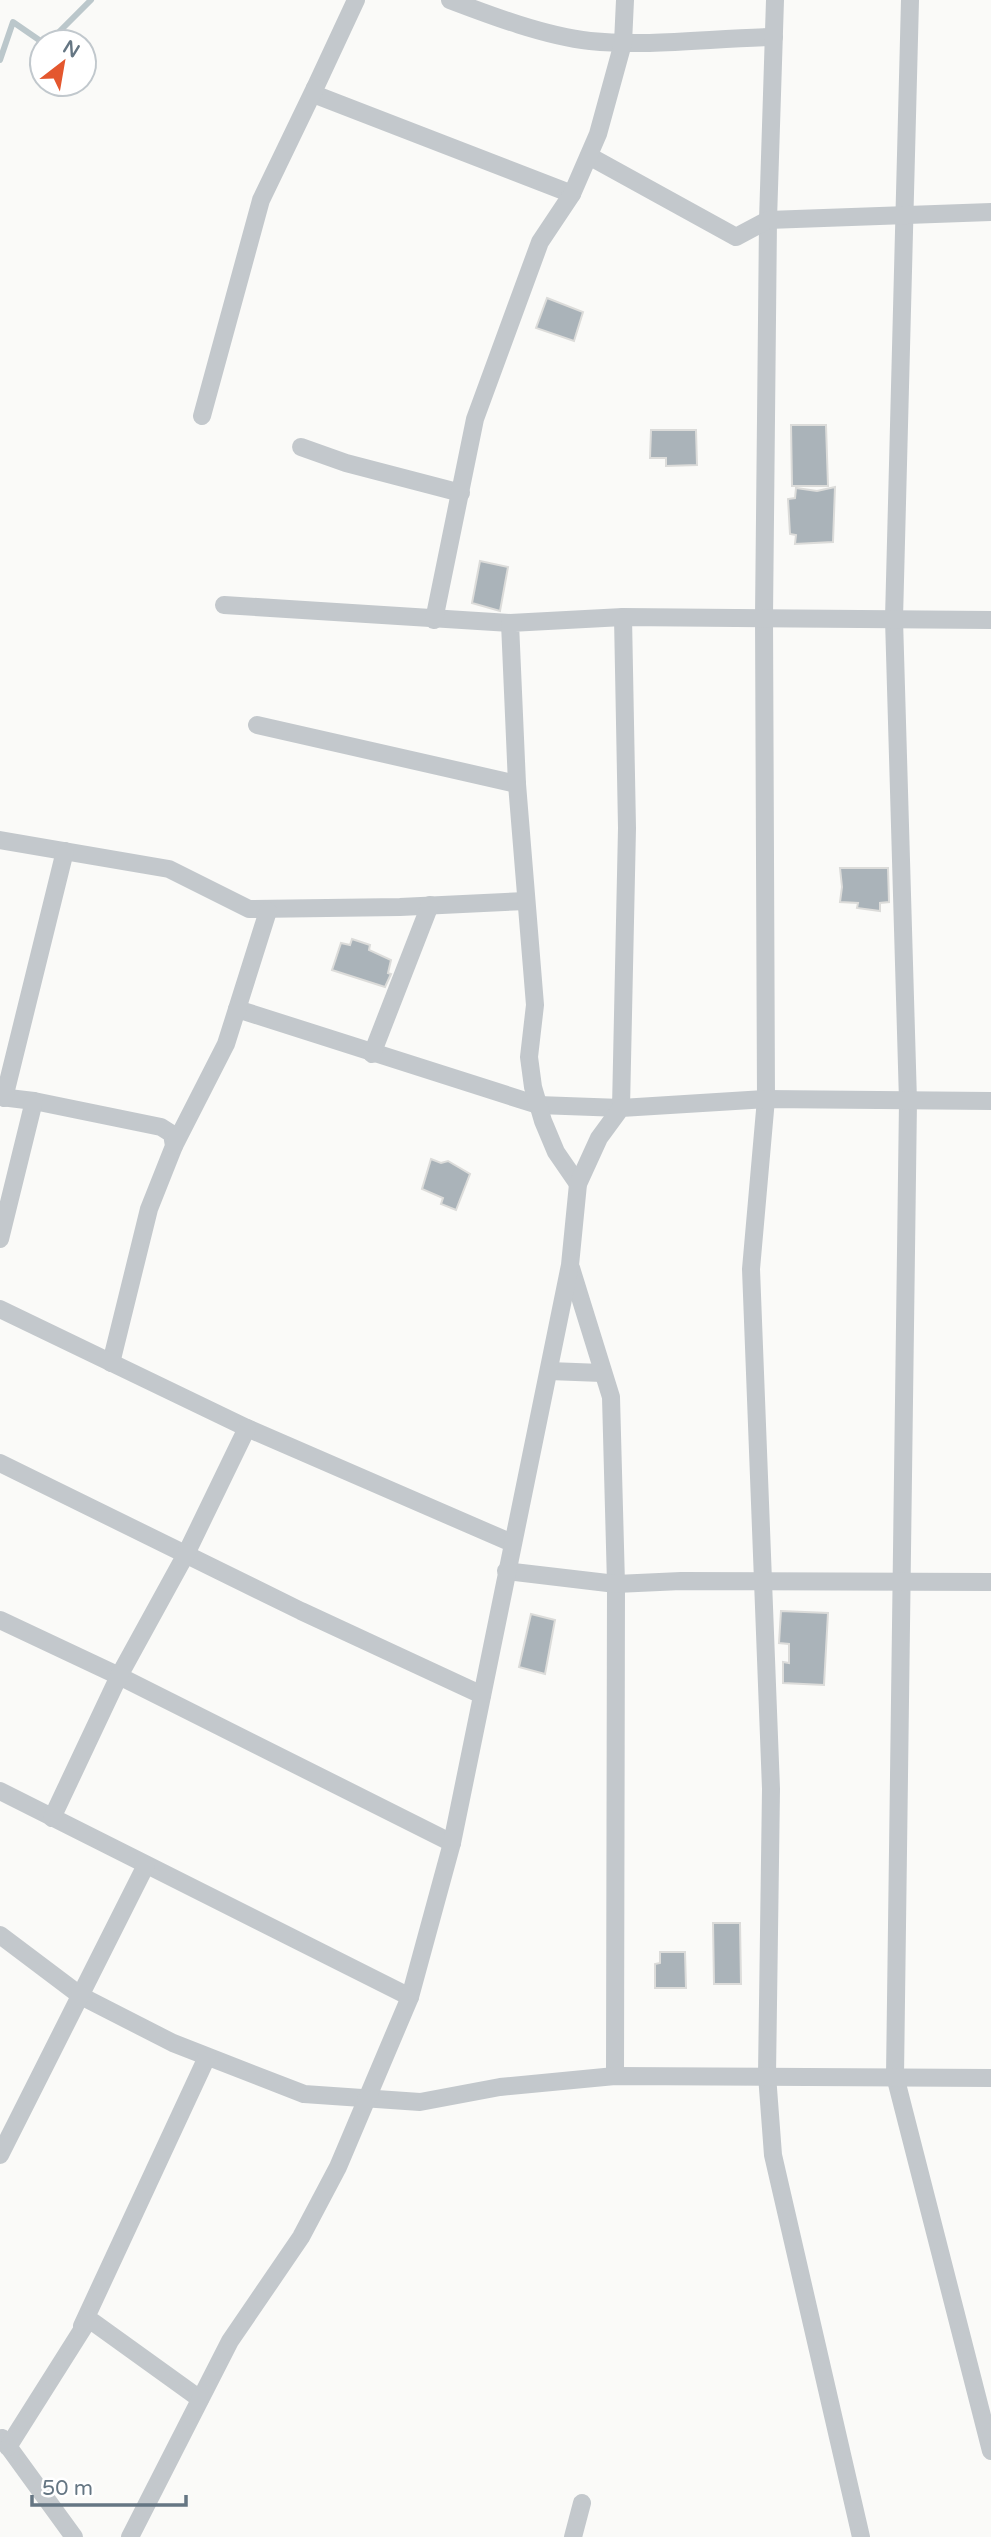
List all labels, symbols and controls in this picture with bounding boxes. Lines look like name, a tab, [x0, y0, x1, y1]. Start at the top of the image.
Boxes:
north arrow	[28, 28, 98, 98]
text: N	[59, 36, 83, 63]
scale bar	[32, 2464, 186, 2508]
text: 50 m	[42, 2476, 93, 2501]

